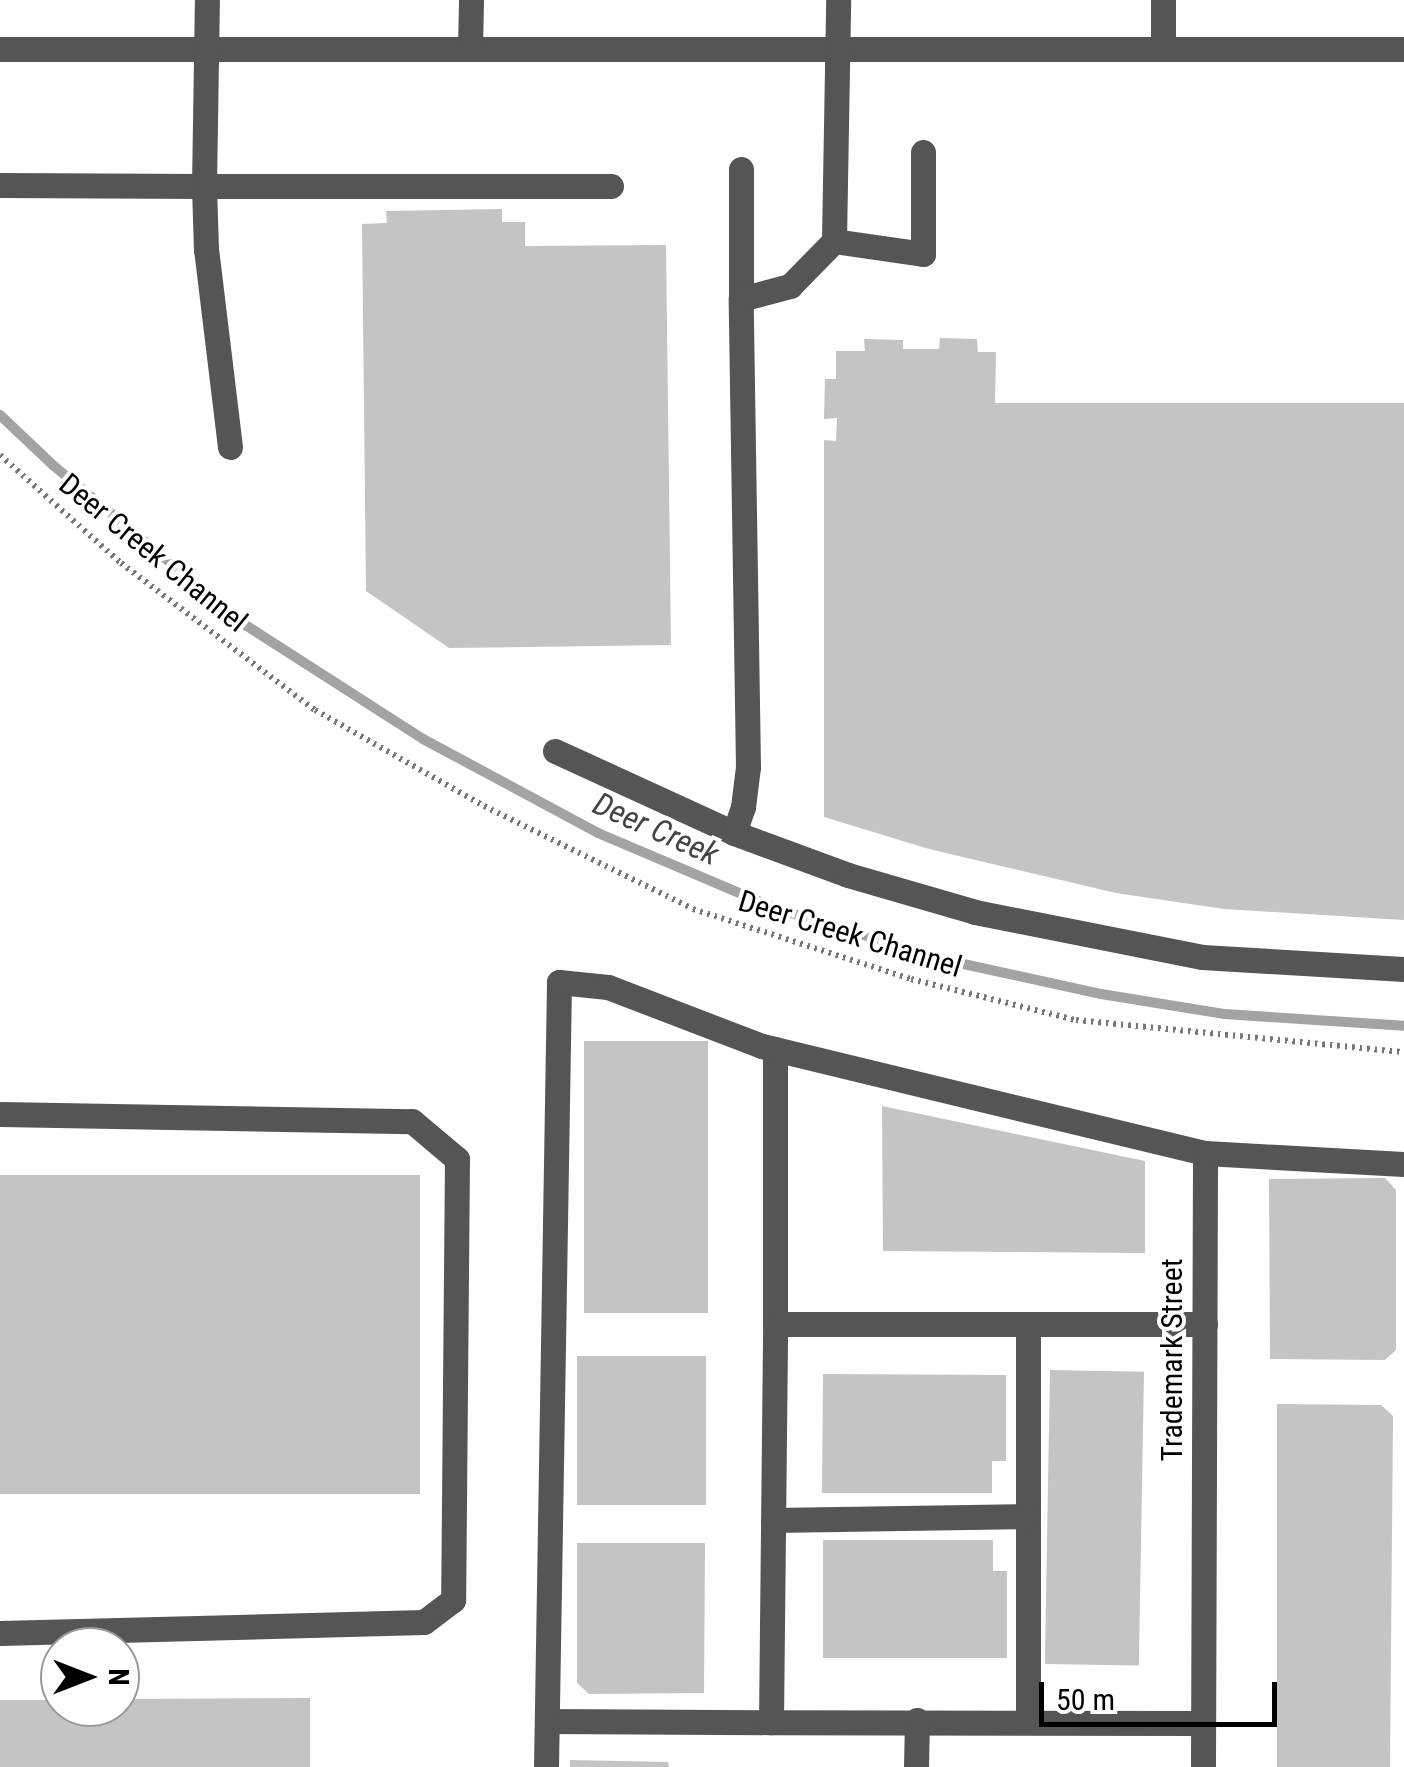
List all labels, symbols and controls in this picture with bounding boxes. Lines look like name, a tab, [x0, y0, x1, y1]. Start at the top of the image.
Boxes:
street label: Deer Creek Channel	[52, 466, 254, 640]
water label: Deer Creek	[587, 784, 725, 874]
street label: Deer Creek Channel	[734, 883, 966, 985]
street label: Trademark Street	[1154, 1258, 1190, 1462]
north arrow	[40, 1627, 140, 1727]
scale bar	[1044, 1662, 1282, 1724]
text: N	[102, 1668, 135, 1686]
text: 50 m	[1056, 1682, 1115, 1717]

